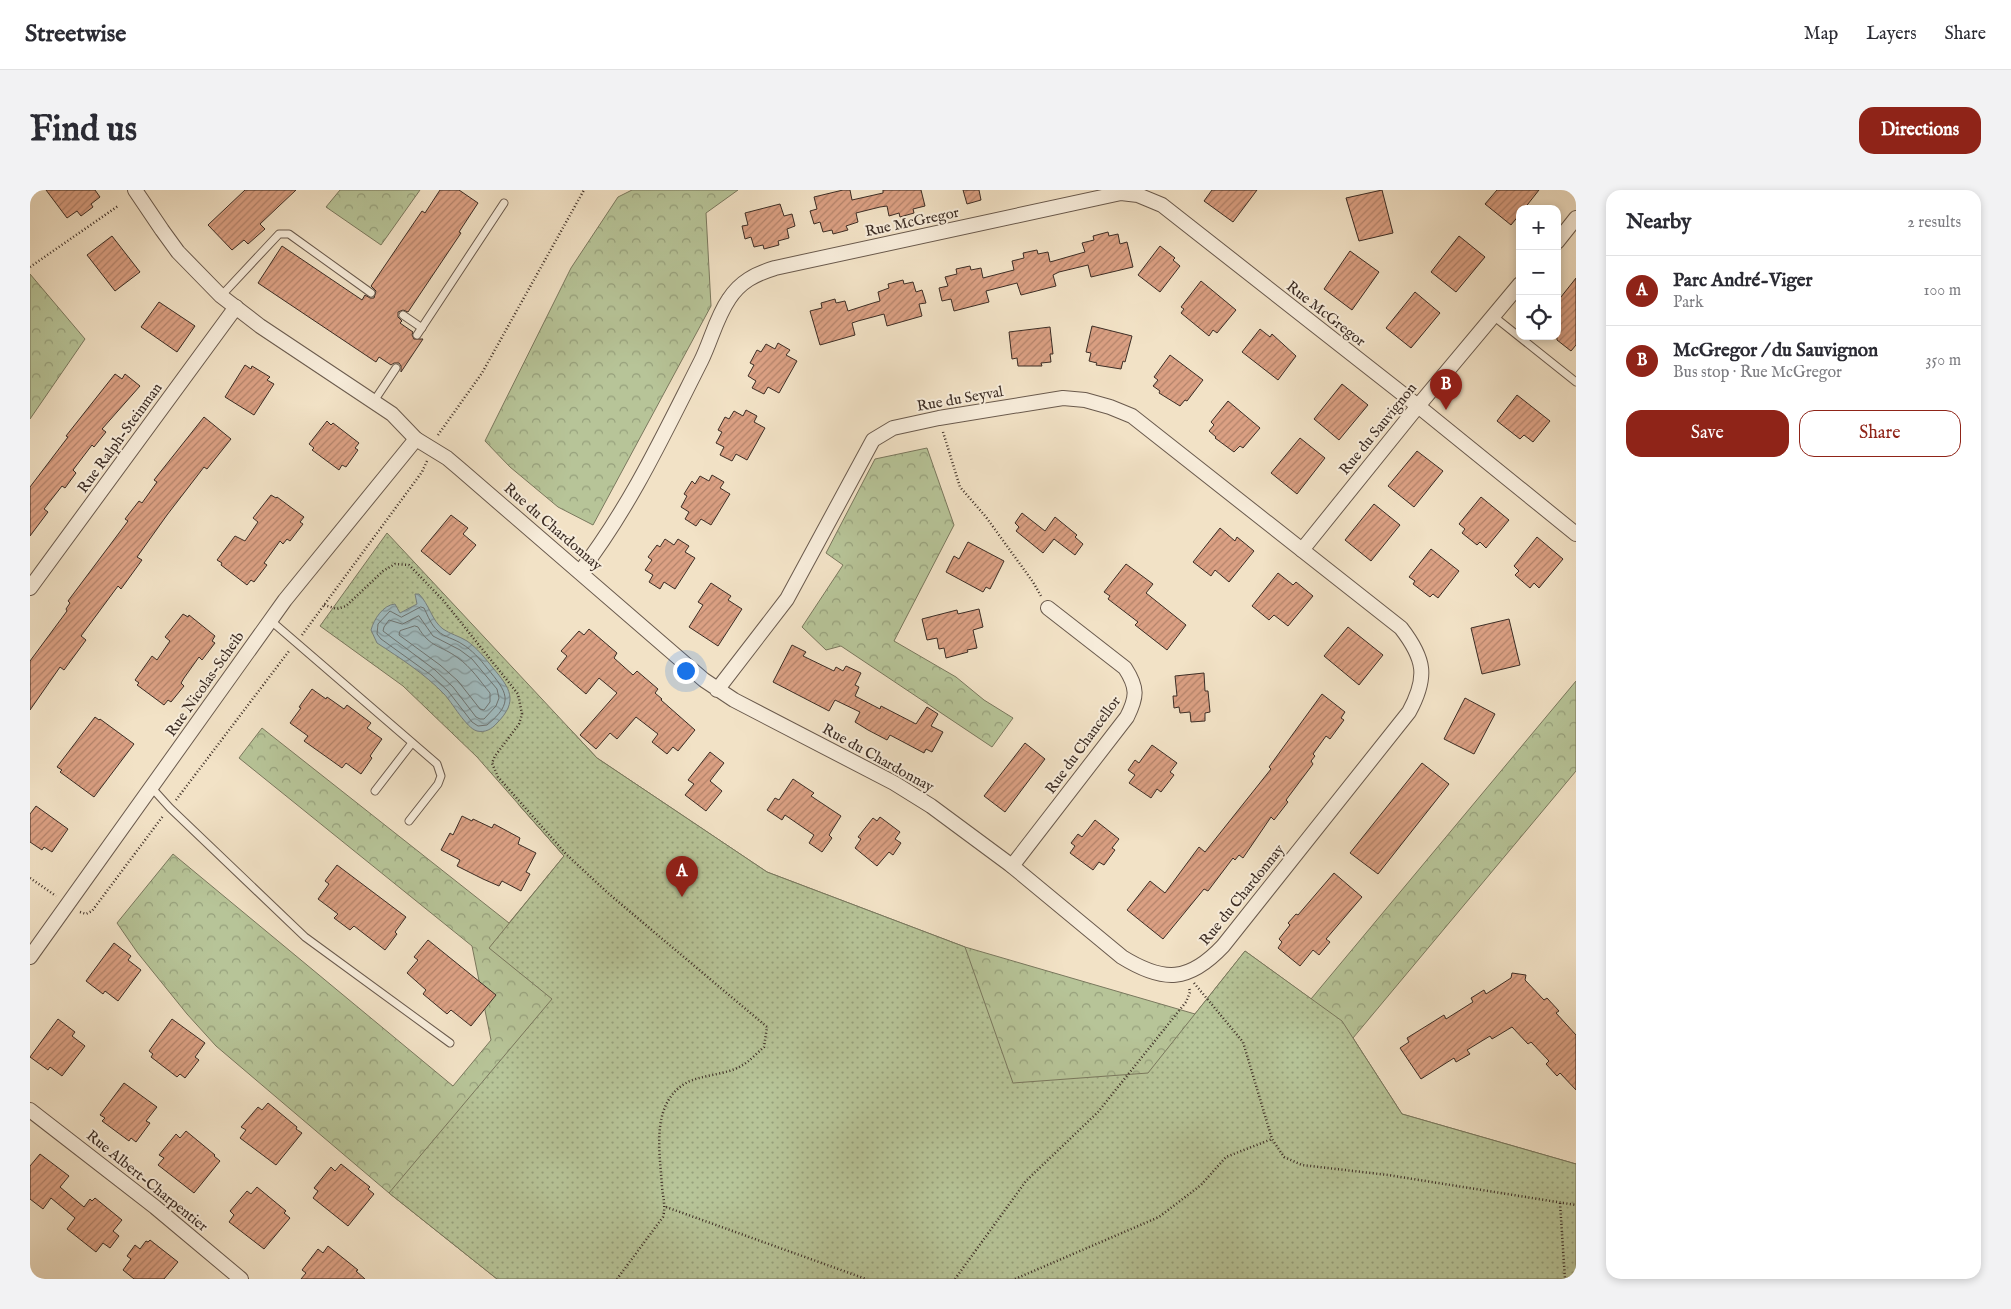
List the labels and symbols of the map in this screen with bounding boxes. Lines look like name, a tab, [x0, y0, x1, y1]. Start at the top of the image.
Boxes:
street label: Rue McGregor	[863, 203, 961, 241]
street label: Rue McGregor	[1282, 277, 1370, 351]
pin: B	[1430, 369, 1462, 410]
street label: Rue Ralph-Steinman	[74, 379, 166, 497]
street label: Rue du Sauvignon	[1335, 379, 1421, 479]
street label: Rue du Seyval	[915, 382, 1006, 416]
street label: Rue du Chardonnay	[500, 479, 607, 575]
street label: Rue Nicolas-Scheib	[162, 628, 248, 740]
your location	[673, 658, 699, 684]
street label: Rue du Chancellor	[1041, 692, 1125, 798]
street label: Rue du Chardonnay	[819, 719, 938, 797]
street label: Rue du Chardonnay	[1195, 840, 1289, 949]
pin: A	[666, 856, 698, 897]
street label: Rue Albert-Charpentier	[82, 1126, 212, 1236]

